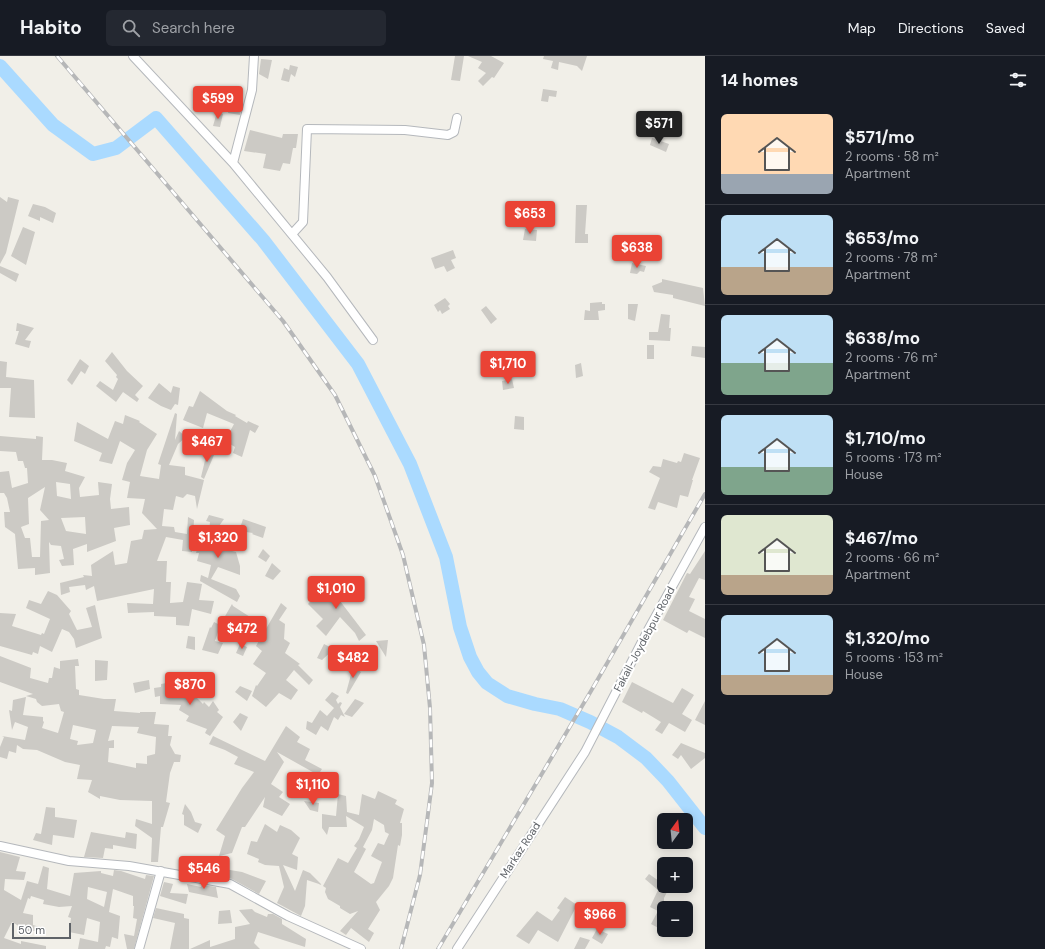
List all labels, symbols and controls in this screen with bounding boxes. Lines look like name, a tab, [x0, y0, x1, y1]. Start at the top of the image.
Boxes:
search box	[106, 10, 386, 46]
text: Habito	[20, 15, 82, 40]
icon: search	[120, 17, 142, 39]
text: Search here	[152, 18, 235, 38]
text: Map	[848, 19, 876, 37]
text: Directions	[898, 19, 964, 37]
text: Saved	[986, 19, 1025, 37]
text: 14 homes	[721, 69, 798, 91]
icon: filters	[1007, 69, 1029, 91]
pin: $599	[194, 86, 242, 120]
text: $599	[202, 90, 234, 107]
pin: $571	[635, 111, 683, 145]
text: $571	[645, 115, 673, 132]
text: $571/mo	[845, 126, 915, 148]
icon: home	[753, 130, 801, 178]
text: 2 rooms · 58 m²	[845, 148, 939, 165]
text: Apartment	[845, 165, 910, 182]
pin: $653	[506, 201, 554, 235]
text: $653	[514, 205, 546, 222]
text: $653/mo	[845, 227, 919, 249]
icon: home	[753, 231, 801, 279]
pin: $638	[613, 235, 661, 269]
text: $638	[621, 239, 653, 256]
text: 2 rooms · 78 m²	[845, 249, 937, 266]
text: Apartment	[845, 266, 910, 283]
text: $638/mo	[845, 327, 920, 349]
icon: home	[753, 331, 801, 379]
text: 2 rooms · 76 m²	[845, 349, 938, 366]
pin: $1,710	[475, 351, 541, 385]
text: $1,710	[490, 355, 526, 372]
text: Apartment	[845, 366, 910, 383]
text: $1,710/mo	[845, 427, 926, 449]
pin: $467	[183, 429, 231, 463]
icon: home	[753, 431, 801, 479]
text: $467	[191, 433, 223, 450]
text: 5 rooms · 173 m²	[845, 449, 942, 466]
text: House	[845, 466, 883, 483]
pin: $1,320	[185, 525, 251, 559]
text: $467/mo	[845, 527, 918, 549]
text: $1,320	[198, 529, 238, 546]
icon: home	[753, 531, 801, 579]
text: 2 rooms · 66 m²	[845, 549, 939, 566]
text: Apartment	[845, 566, 910, 583]
pin: $1,010	[303, 576, 369, 610]
text: $1,010	[317, 580, 355, 597]
street label: Fakail-Joydebpur Road	[610, 584, 678, 694]
pin: $472	[218, 616, 266, 650]
text: $472	[227, 620, 257, 637]
text: $1,320/mo	[845, 627, 930, 649]
icon: home	[753, 631, 801, 679]
pin: $482	[329, 645, 377, 679]
text: $482	[337, 649, 369, 666]
text: 5 rooms · 153 m²	[845, 649, 943, 666]
text: House	[845, 666, 883, 683]
pin: $870	[166, 672, 214, 706]
text: $870	[174, 676, 206, 693]
pin: $1,110	[280, 772, 346, 806]
text: $1,110	[296, 776, 330, 793]
north arrow	[657, 813, 693, 849]
map controls	[657, 813, 693, 937]
street label: Markaz Road	[497, 819, 543, 881]
pin: $546	[180, 856, 228, 890]
button: +	[657, 857, 693, 893]
text: $546	[188, 860, 220, 877]
button: −	[657, 901, 693, 937]
pin: $966	[576, 902, 624, 936]
text: $966	[584, 906, 616, 923]
scale bar	[12, 921, 71, 940]
text: 50 m	[18, 923, 45, 937]

